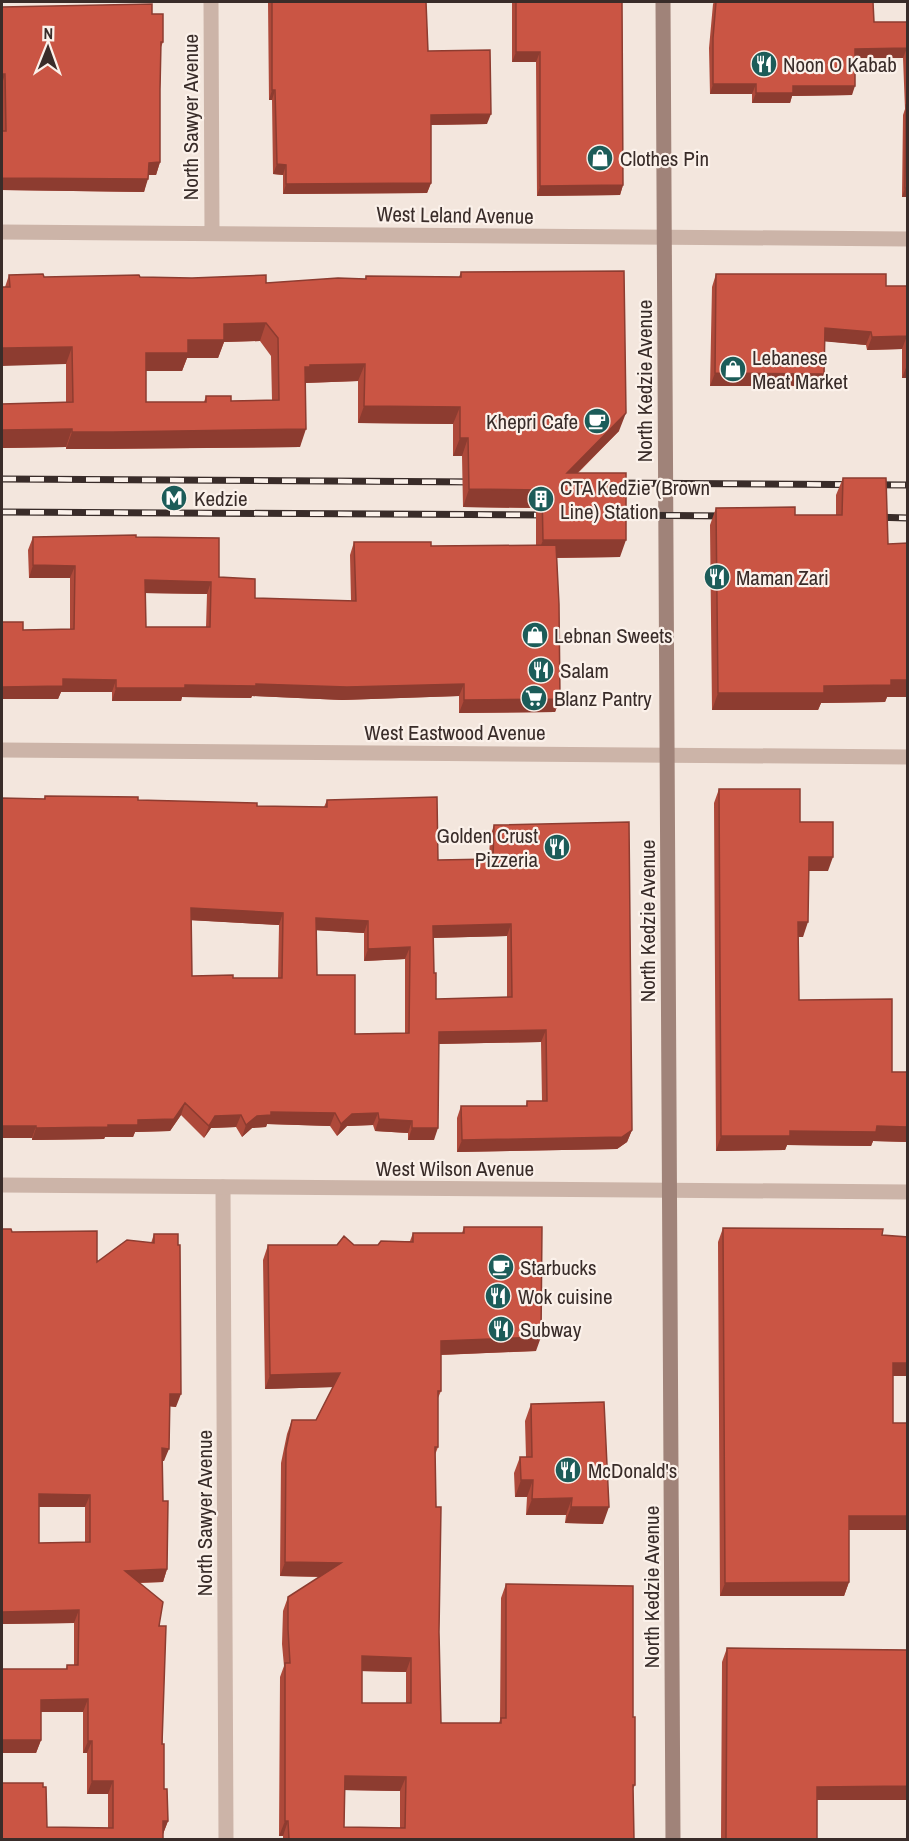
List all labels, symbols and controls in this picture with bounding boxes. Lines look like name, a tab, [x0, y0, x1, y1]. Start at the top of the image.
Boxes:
north arrow	[18, 18, 78, 78]
text: N	[43, 22, 53, 44]
street label: North Sawyer Avenue	[176, 34, 205, 200]
restaurant icon: Noon O Kabab	[749, 49, 779, 79]
place label: Noon O Kabab	[783, 50, 897, 79]
shop icon: Clothes Pin	[585, 143, 615, 173]
place label: Clothes Pin	[620, 144, 709, 173]
street label: West Leland Avenue	[376, 199, 534, 231]
street label: North Kedzie Avenue	[630, 300, 659, 462]
place label: Lebanese Meat Market	[752, 343, 848, 396]
shop icon: Lebanese Meat Market	[718, 354, 748, 384]
cafe icon: Khepri Cafe	[582, 406, 612, 436]
place label: Khepri Cafe	[486, 407, 578, 436]
place label: CTA Kedzie (Brown Line) Station	[560, 473, 710, 526]
metro station icon: Kedzie	[159, 483, 189, 513]
place label: Kedzie	[194, 484, 248, 513]
building icon: CTA Kedzie (Brown Line) Station	[526, 484, 556, 514]
restaurant icon: Maman Zari	[702, 562, 732, 592]
place label: Maman Zari	[736, 563, 829, 592]
shop icon: Lebnan Sweets	[520, 620, 550, 650]
place label: Lebnan Sweets	[554, 621, 673, 650]
restaurant icon: Salam	[526, 655, 556, 685]
place label: Salam	[560, 656, 609, 685]
supermarket icon: Blanz Pantry	[519, 683, 549, 713]
place label: Blanz Pantry	[554, 684, 652, 713]
street label: West Eastwood Avenue	[364, 718, 546, 747]
place label: Golden Crust Pizzeria	[437, 821, 538, 874]
restaurant icon: Golden Crust Pizzeria	[542, 832, 572, 862]
street label: North Kedzie Avenue	[633, 840, 662, 1002]
street label: West Wilson Avenue	[376, 1154, 534, 1183]
cafe icon: Starbucks	[486, 1252, 516, 1282]
place label: Starbucks	[520, 1253, 597, 1282]
restaurant icon: Wok cuisine	[483, 1281, 513, 1311]
place label: Wok cuisine	[518, 1282, 612, 1311]
restaurant icon: Subway	[486, 1314, 516, 1344]
place label: Subway	[520, 1315, 582, 1344]
street label: North Sawyer Avenue	[190, 1430, 219, 1596]
restaurant icon: McDonald's	[553, 1455, 583, 1485]
place label: McDonald's	[588, 1456, 677, 1485]
street label: North Kedzie Avenue	[637, 1506, 666, 1668]

